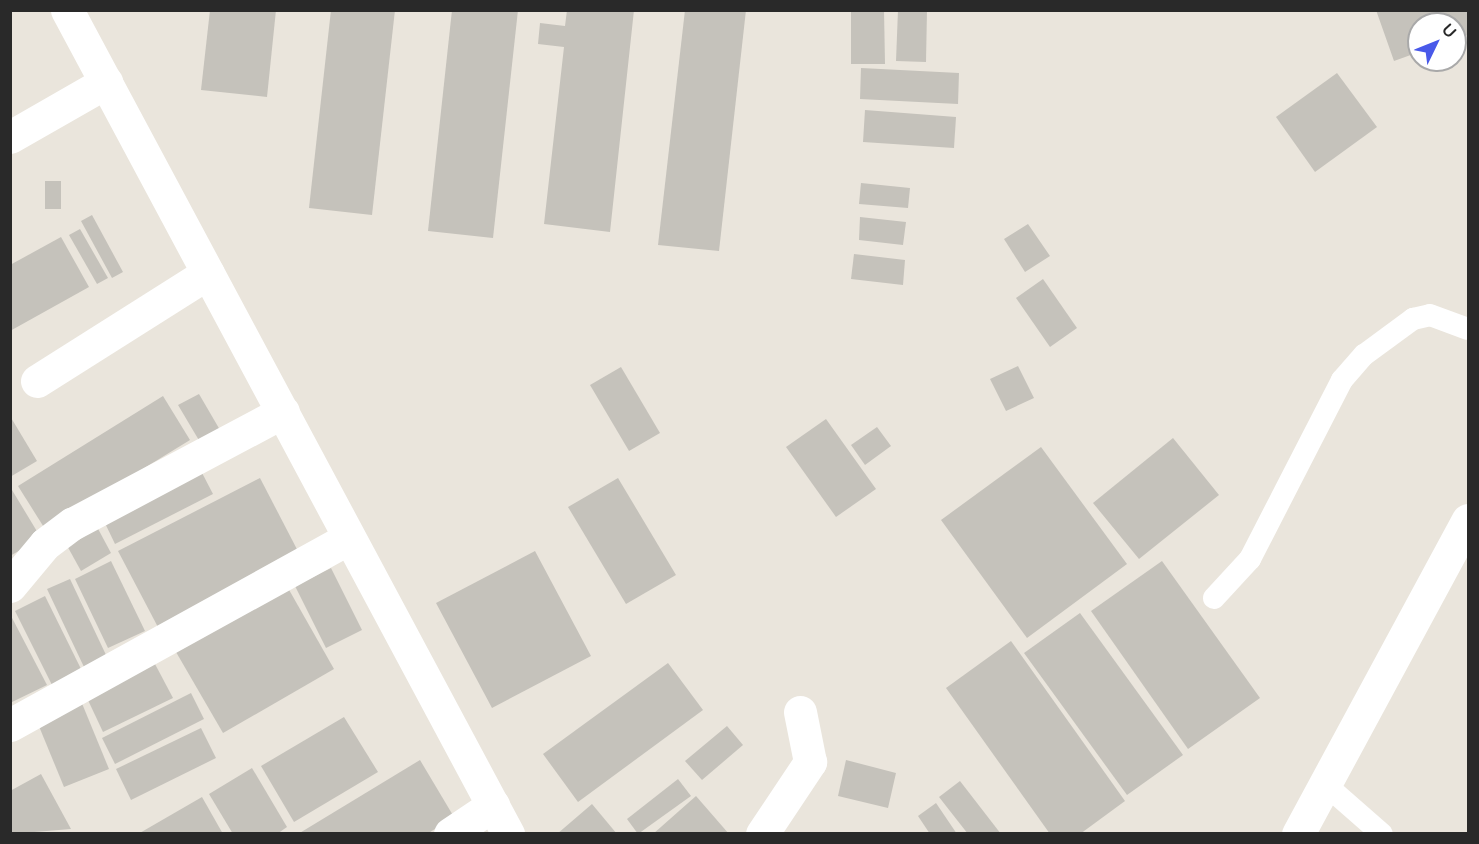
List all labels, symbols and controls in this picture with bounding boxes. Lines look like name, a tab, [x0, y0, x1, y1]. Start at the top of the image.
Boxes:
north arrow	[1407, 12, 1467, 72]
text: U	[1437, 20, 1460, 42]

